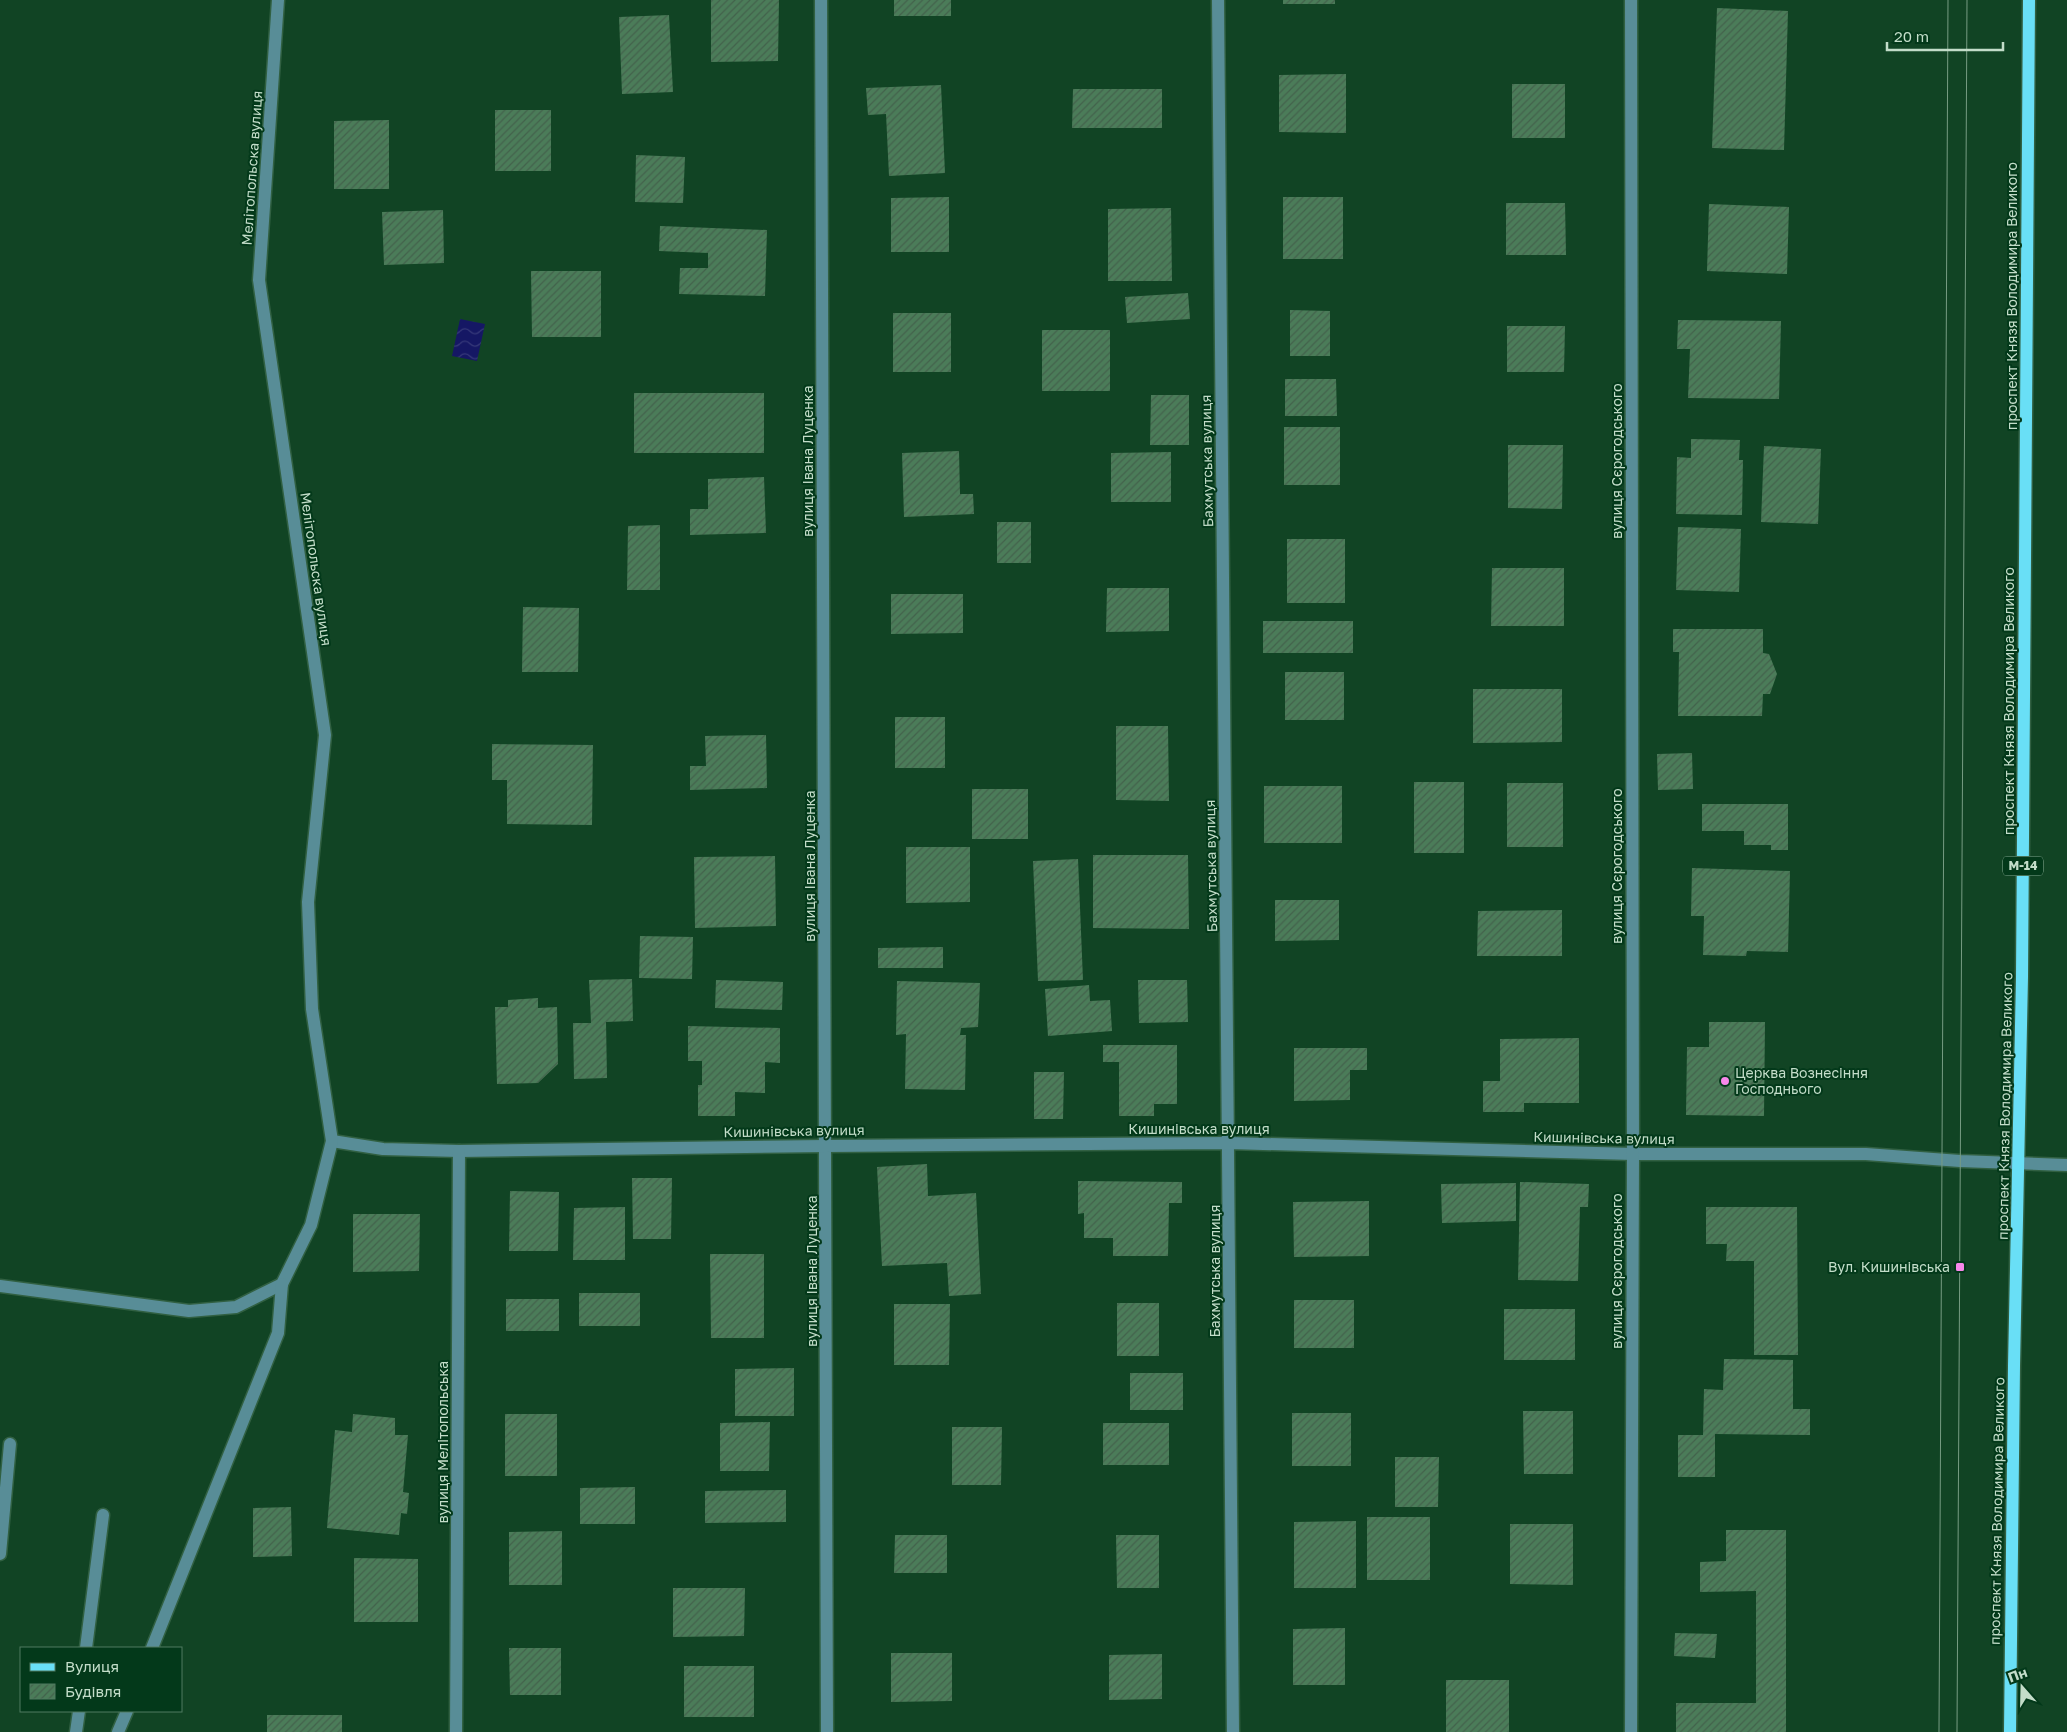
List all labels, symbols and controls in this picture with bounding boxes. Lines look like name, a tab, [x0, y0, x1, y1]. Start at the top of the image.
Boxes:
scale bar	[1887, 20, 2003, 52]
text: 20 m	[1894, 27, 1929, 45]
street label: Мелітопольска вулиця	[238, 90, 265, 246]
street label: проспект Князя Володимира Великого	[2003, 162, 2020, 430]
street label: вулиця Сєрогодського	[1608, 383, 1625, 539]
street label: вулиця Івана Луценка	[799, 385, 816, 537]
street label: Бахмутська вулиця	[1197, 394, 1216, 528]
street label: Мелітопольска вулиця	[297, 491, 336, 647]
street label: проспект Князя Володимира Великого	[2000, 567, 2017, 835]
street label: вулиця Сєрогодського	[1608, 788, 1625, 944]
street label: вулиця Івана Луценка	[801, 790, 818, 942]
street label: Бахмутська вулиця	[1201, 799, 1220, 933]
road number: М-14	[2003, 856, 2043, 876]
street label: проспект Князя Володимира Великого	[1994, 972, 2015, 1240]
place label: Церква Вознесіння Господнього	[1735, 1064, 1868, 1097]
marker: Церква Вознесіння Господнього	[1719, 1075, 1731, 1087]
street label: Кишинівська вулиця	[1128, 1120, 1270, 1137]
street label: Кишинівська вулиця	[723, 1121, 865, 1140]
street label: Кишинівська вулиця	[1533, 1128, 1675, 1147]
street label: вулиця Сєрогодського	[1608, 1193, 1625, 1349]
street label: вулиця Івана Луценка	[803, 1195, 820, 1347]
street label: Бахмутська вулиця	[1206, 1205, 1223, 1337]
place label: Вул. Кишинівська	[1828, 1258, 1950, 1275]
marker: Вул. Кишинівська	[1954, 1261, 1966, 1273]
street label: вулиця Мелітопольська	[434, 1361, 451, 1523]
street label: проспект Князя Володимира Великого	[1986, 1377, 2007, 1645]
legend	[20, 1647, 182, 1712]
text: Вулиця	[65, 1657, 119, 1675]
north arrow	[1997, 1662, 2047, 1712]
text: Пн	[2006, 1663, 2029, 1686]
text: Будівля	[65, 1682, 121, 1700]

